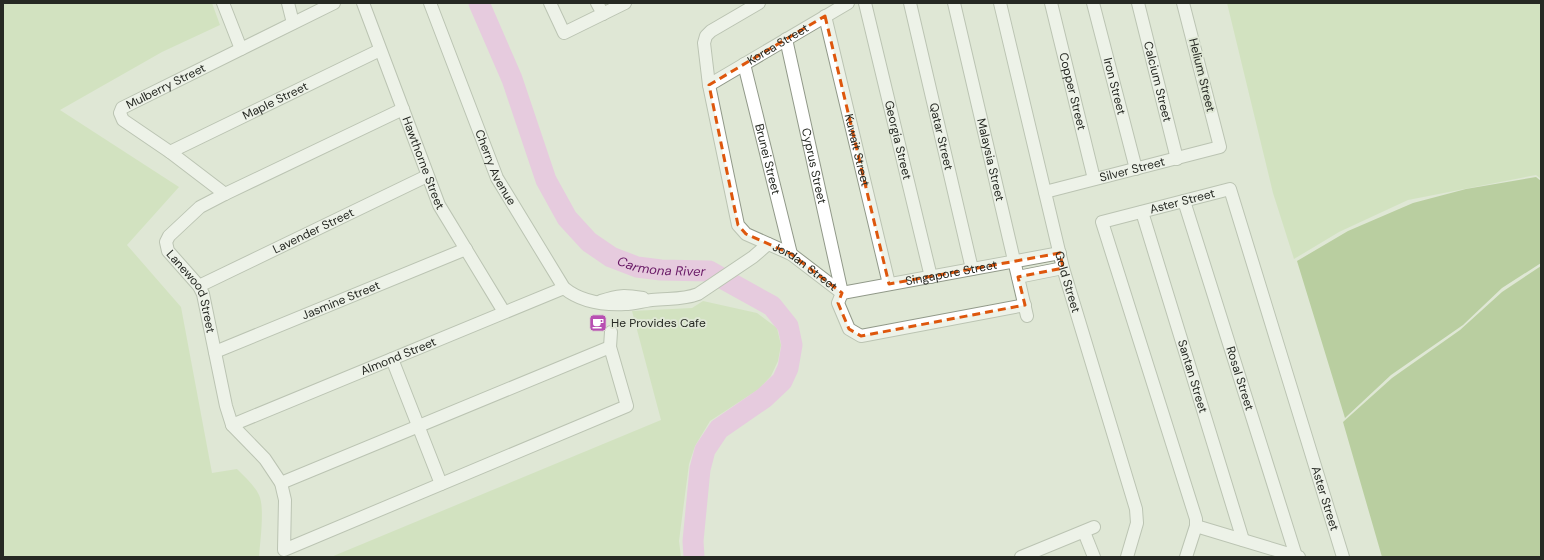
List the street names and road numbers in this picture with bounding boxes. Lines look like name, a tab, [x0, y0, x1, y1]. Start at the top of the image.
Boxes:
street label: Korea Street	[744, 20, 812, 69]
street label: Helium Street	[1185, 37, 1219, 114]
street label: Calcium Street	[1140, 40, 1175, 124]
street label: Copper Street	[1055, 51, 1090, 132]
street label: Iron Street	[1100, 56, 1130, 117]
street label: Mulberry Street	[123, 60, 209, 113]
street label: Maple Street	[240, 78, 311, 124]
street label: Georgia Street	[881, 99, 915, 181]
street label: Qatar Street	[926, 101, 957, 172]
street label: Kuwait Street	[841, 112, 874, 188]
street label: Hawthorne Street	[398, 114, 448, 213]
street label: Malaysia Street	[973, 117, 1008, 203]
street label: Brunei Street	[751, 122, 784, 197]
street label: Cyprus Street	[798, 126, 830, 206]
street label: Cherry Avenue	[471, 127, 520, 208]
street label: Silver Street	[1098, 153, 1167, 186]
street label: Aster Street	[1148, 185, 1217, 217]
street label: Lavender Street	[270, 204, 357, 257]
street label: Jordan Street	[770, 239, 841, 295]
street label: Lanewood Street	[163, 246, 219, 335]
street label: Gold Street	[1051, 249, 1084, 315]
street label: Singapore Street	[904, 257, 999, 289]
street label: Jasmine Street	[299, 277, 383, 324]
street label: Almond Street	[358, 334, 439, 379]
street label: Santan Street	[1174, 338, 1212, 415]
street label: Rosal Street	[1222, 344, 1258, 413]
street label: Aster Street	[1308, 464, 1343, 533]

